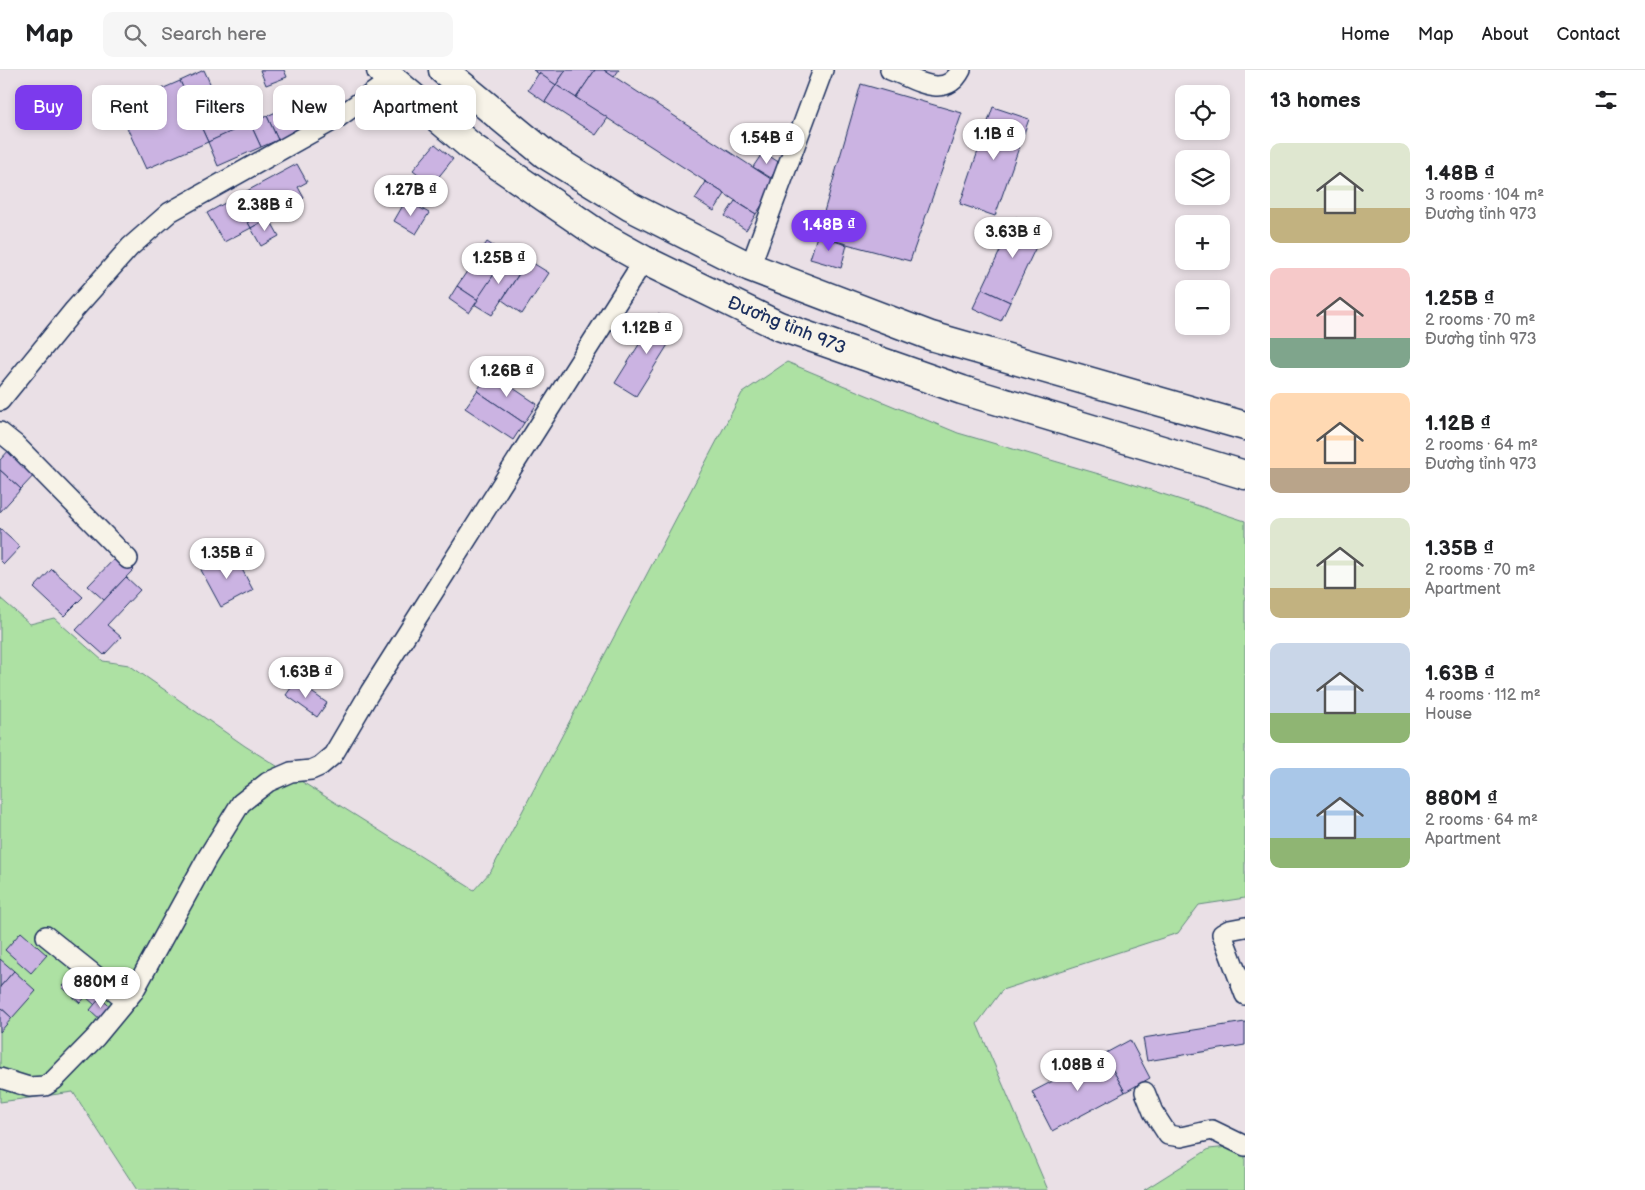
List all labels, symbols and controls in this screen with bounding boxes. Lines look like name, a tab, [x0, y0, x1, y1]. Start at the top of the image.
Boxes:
search box	[103, 12, 453, 57]
text: Map	[25, 20, 73, 49]
icon: search	[121, 21, 149, 49]
text: Search here	[161, 23, 267, 46]
text: Home	[1341, 24, 1390, 45]
text: Map	[1418, 24, 1454, 45]
text: About	[1482, 24, 1529, 45]
text: Contact	[1557, 24, 1620, 45]
chip: Buy	[15, 85, 82, 130]
chip: Rent	[92, 85, 167, 130]
chip: Filters	[177, 85, 263, 130]
chip: New	[273, 85, 345, 130]
chip: Apartment	[355, 85, 476, 130]
map controls	[1175, 85, 1230, 335]
button: locate	[1175, 85, 1230, 140]
icon: filters	[1592, 86, 1620, 114]
text: 13 homes	[1270, 88, 1361, 113]
pin: 1.1B ₫	[953, 118, 1035, 161]
pin: 1.54B ₫	[721, 122, 813, 165]
text: 1.1B ₫	[974, 125, 1014, 144]
text: 1.54B ₫	[741, 129, 793, 148]
button: layers	[1175, 150, 1230, 205]
text: 1.48B ₫	[1425, 161, 1495, 186]
icon: home	[1310, 163, 1370, 223]
pin: 1.27B ₫	[365, 174, 457, 217]
text: 1.27B ₫	[385, 181, 437, 200]
text: 3 rooms · 104 m²	[1425, 186, 1544, 205]
pin: 2.38B ₫	[219, 190, 311, 232]
text: 2.38B ₫	[237, 196, 293, 215]
text: Đường tỉnh 973	[1425, 205, 1537, 224]
pin: 1.48B ₫	[783, 210, 875, 252]
button: +	[1175, 215, 1230, 270]
text: 1.48B ₫	[802, 216, 856, 235]
pin: 3.63B ₫	[967, 216, 1059, 259]
text: 3.63B ₫	[985, 223, 1041, 242]
pin: 1.25B ₫	[453, 242, 545, 285]
text: 1.25B ₫	[473, 249, 525, 268]
button: −	[1175, 280, 1230, 335]
text: 1.25B ₫	[1425, 286, 1494, 311]
icon: home	[1310, 288, 1370, 348]
street label: Đường tỉnh 973	[725, 292, 849, 359]
text: 2 rooms · 70 m²	[1425, 311, 1535, 330]
pin: 1.12B ₫	[601, 312, 693, 355]
text: 1.12B ₫	[622, 319, 672, 338]
text: Đường tỉnh 973	[1425, 330, 1537, 349]
pin: 1.26B ₫	[461, 356, 553, 398]
text: 1.26B ₫	[480, 362, 534, 381]
text: 1.12B ₫	[1425, 411, 1491, 436]
icon: home	[1310, 413, 1370, 473]
text: 2 rooms · 64 m²	[1425, 436, 1538, 455]
text: Đường tỉnh 973	[1425, 455, 1537, 474]
text: 1.35B ₫	[1425, 536, 1494, 561]
pin: 1.35B ₫	[181, 538, 273, 580]
icon: home	[1310, 538, 1370, 598]
text: 1.35B ₫	[201, 544, 253, 563]
text: 2 rooms · 70 m²	[1425, 561, 1535, 580]
text: Apartment	[1425, 580, 1501, 599]
pin: 1.63B ₫	[260, 656, 352, 699]
text: 1.63B ₫	[1425, 661, 1495, 686]
text: 1.63B ₫	[279, 663, 333, 682]
icon: home	[1310, 663, 1370, 723]
text: 4 rooms · 112 m²	[1425, 686, 1541, 705]
text: House	[1425, 705, 1472, 724]
text: 880M ₫	[1425, 786, 1498, 811]
icon: home	[1310, 788, 1370, 848]
text: 2 rooms · 64 m²	[1425, 811, 1538, 830]
text: Apartment	[1425, 830, 1501, 849]
pin: 880M ₫	[60, 966, 142, 1009]
text: 880M ₫	[73, 973, 129, 992]
pin: 1.08B ₫	[1032, 1050, 1124, 1092]
text: 1.08B ₫	[1051, 1056, 1105, 1075]

